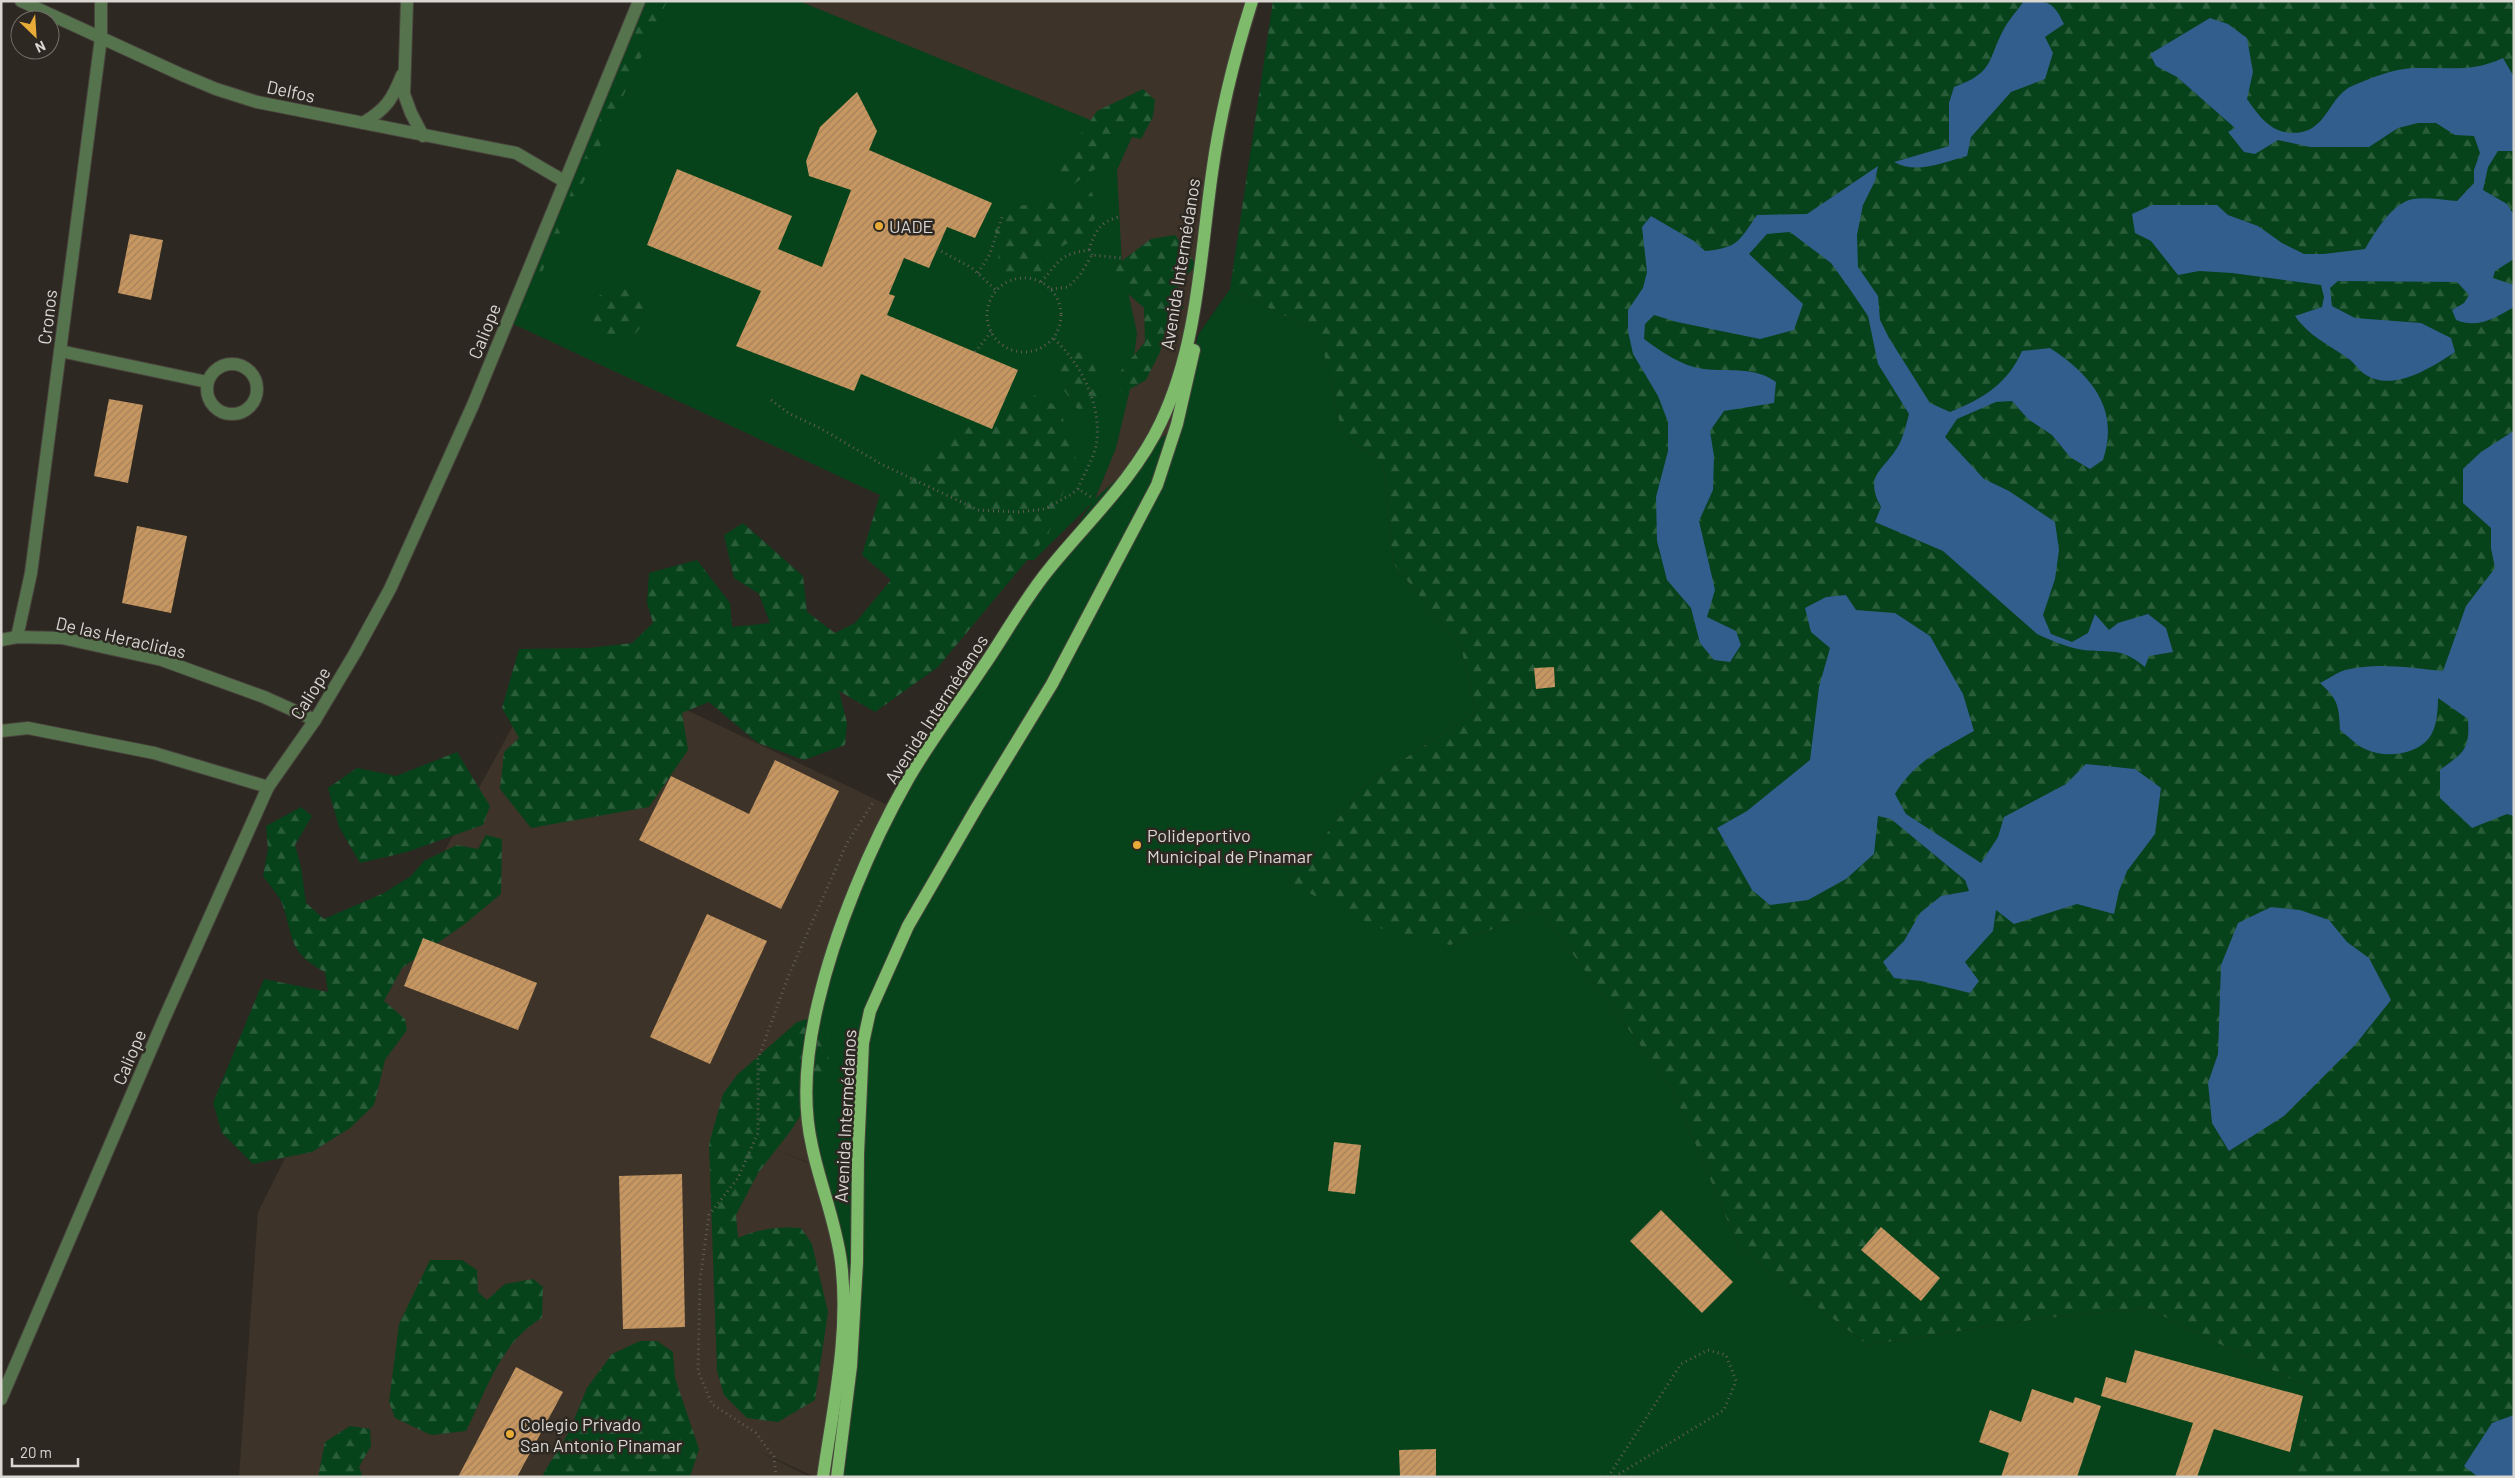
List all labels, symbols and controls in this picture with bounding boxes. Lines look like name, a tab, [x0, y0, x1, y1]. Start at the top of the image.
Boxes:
north arrow	[10, 10, 60, 60]
text: N	[33, 38, 49, 57]
street label: Delfos	[265, 75, 317, 107]
street label: Avenida Intermédanos	[1156, 177, 1204, 351]
place label: UADE	[889, 215, 933, 237]
marker: UADE	[873, 220, 885, 232]
street label: Cronos	[33, 288, 61, 346]
street label: Caliope	[463, 300, 505, 362]
street label: De las Heraclidas	[54, 611, 188, 663]
street label: Avenida Intermédanos	[880, 630, 992, 788]
street label: Caliope	[285, 663, 335, 723]
place label: Polideportivo Municipal de Pinamar	[1147, 824, 1313, 867]
marker: Polideportivo Municipal de Pinamar	[1131, 839, 1143, 851]
street label: Caliope	[108, 1026, 150, 1088]
street label: Avenida Intermédanos	[829, 1029, 861, 1203]
place label: Colegio Privado San Antonio Pinamar	[520, 1413, 683, 1456]
marker: Colegio Privado San Antonio Pinamar	[504, 1428, 516, 1440]
scale bar	[12, 1436, 79, 1468]
text: 20 m	[20, 1443, 52, 1461]

